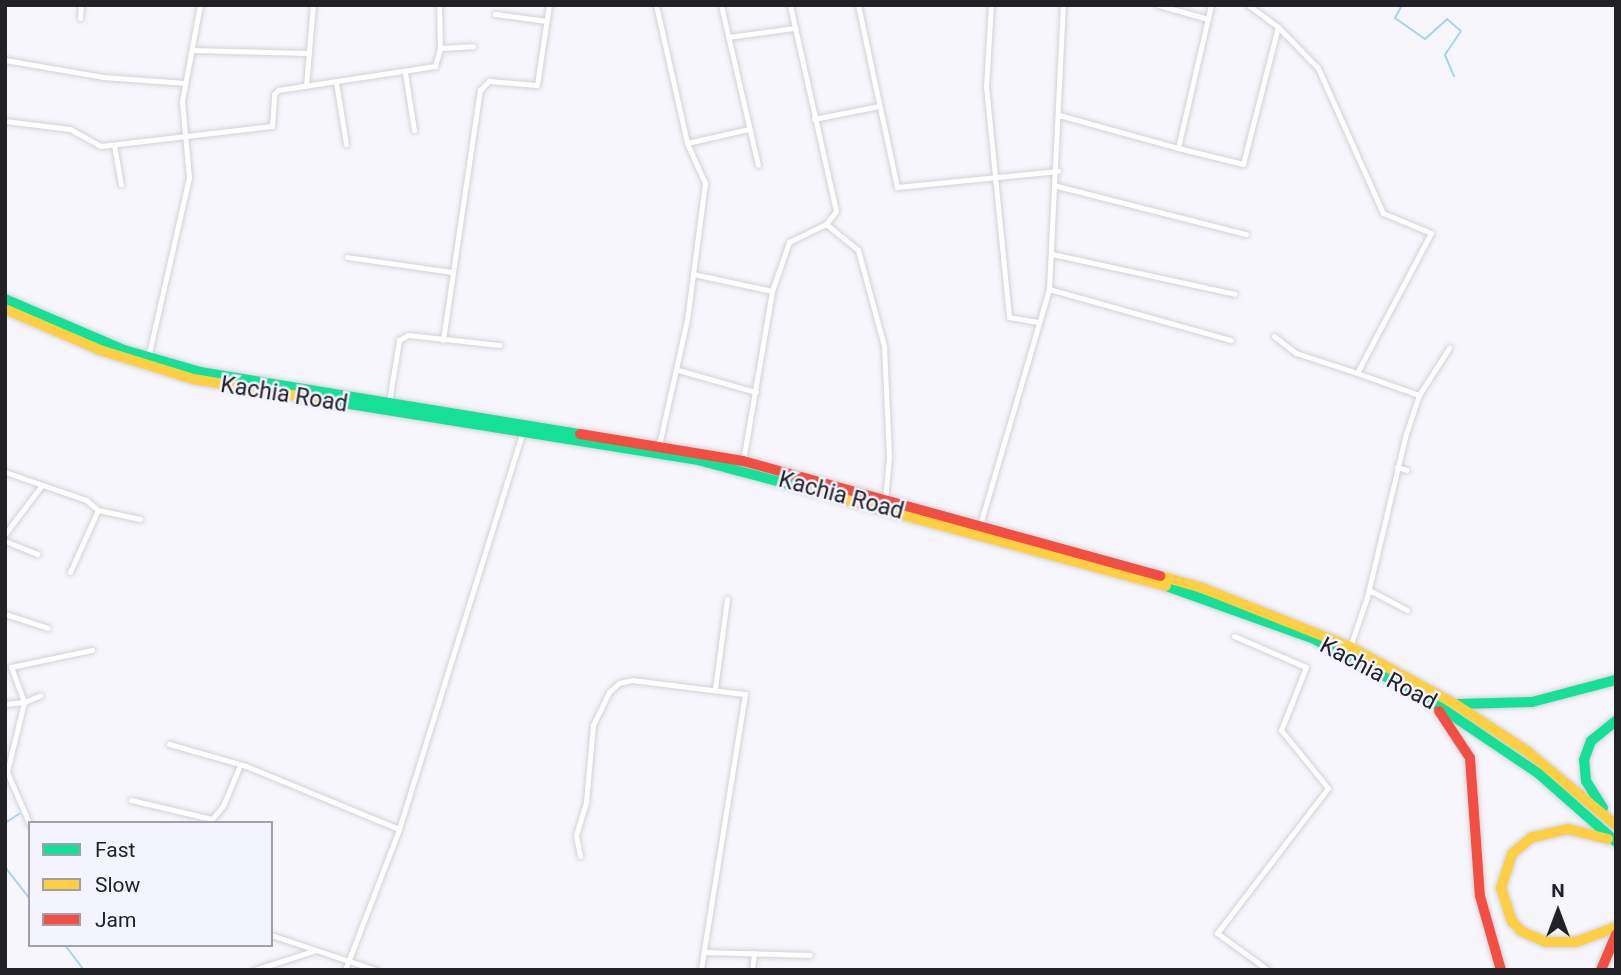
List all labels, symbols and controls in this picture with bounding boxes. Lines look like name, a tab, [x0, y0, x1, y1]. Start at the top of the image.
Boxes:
street label: Kachia Road	[219, 371, 349, 419]
street label: Kachia Road	[775, 466, 907, 526]
street label: Kachia Road	[1315, 632, 1441, 716]
legend	[28, 821, 273, 947]
text: Fast	[95, 838, 135, 862]
text: Slow	[95, 873, 140, 897]
north arrow	[1523, 877, 1593, 947]
text: N	[1551, 879, 1565, 902]
text: Jam	[95, 908, 136, 932]

